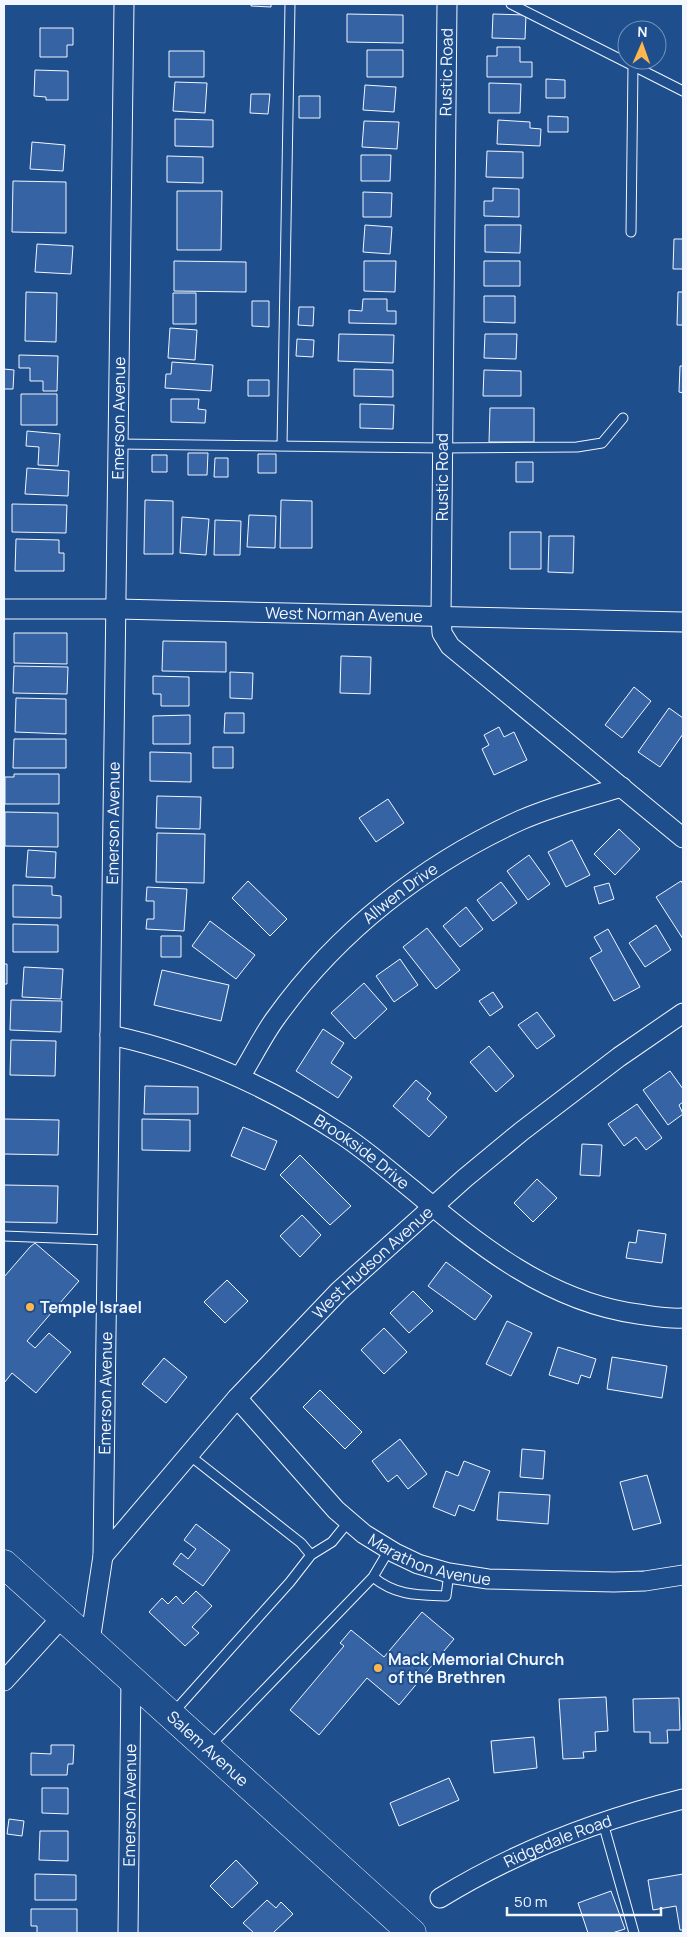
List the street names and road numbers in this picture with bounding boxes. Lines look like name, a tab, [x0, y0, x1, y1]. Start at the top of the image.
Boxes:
street label: Rustic Road	[434, 28, 458, 116]
street label: Emerson Avenue	[107, 357, 130, 480]
street label: Rustic Road	[431, 433, 453, 521]
street label: West Norman Avenue	[265, 601, 423, 627]
street label: Emerson Avenue	[101, 761, 125, 885]
street label: Allwen Drive	[358, 857, 442, 929]
street label: Brookside Drive	[310, 1109, 414, 1194]
street label: West Hudson Avenue	[307, 1201, 437, 1323]
street label: Emerson Avenue	[93, 1331, 117, 1455]
street label: Marathon Avenue	[364, 1528, 493, 1590]
street label: Salem Avenue	[162, 1706, 254, 1791]
street label: Emerson Avenue	[118, 1743, 141, 1867]
street label: Ridgedale Road	[500, 1809, 614, 1873]

